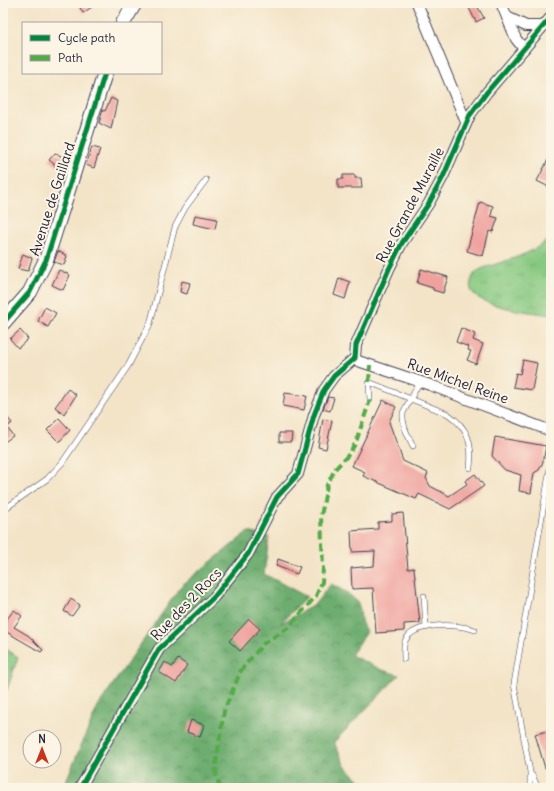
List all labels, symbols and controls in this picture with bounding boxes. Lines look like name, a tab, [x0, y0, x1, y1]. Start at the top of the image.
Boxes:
legend	[22, 22, 162, 74]
text: Cycle path	[58, 30, 115, 45]
text: Path	[58, 50, 83, 65]
street label: Avenue de Gaillard	[25, 140, 79, 258]
street label: Rue Grande Muraille	[372, 144, 448, 266]
street label: Rue Michel Reine	[405, 354, 511, 408]
street label: Rue des 2 Rocs	[147, 564, 225, 644]
north arrow	[22, 729, 62, 769]
text: N	[38, 732, 46, 746]

